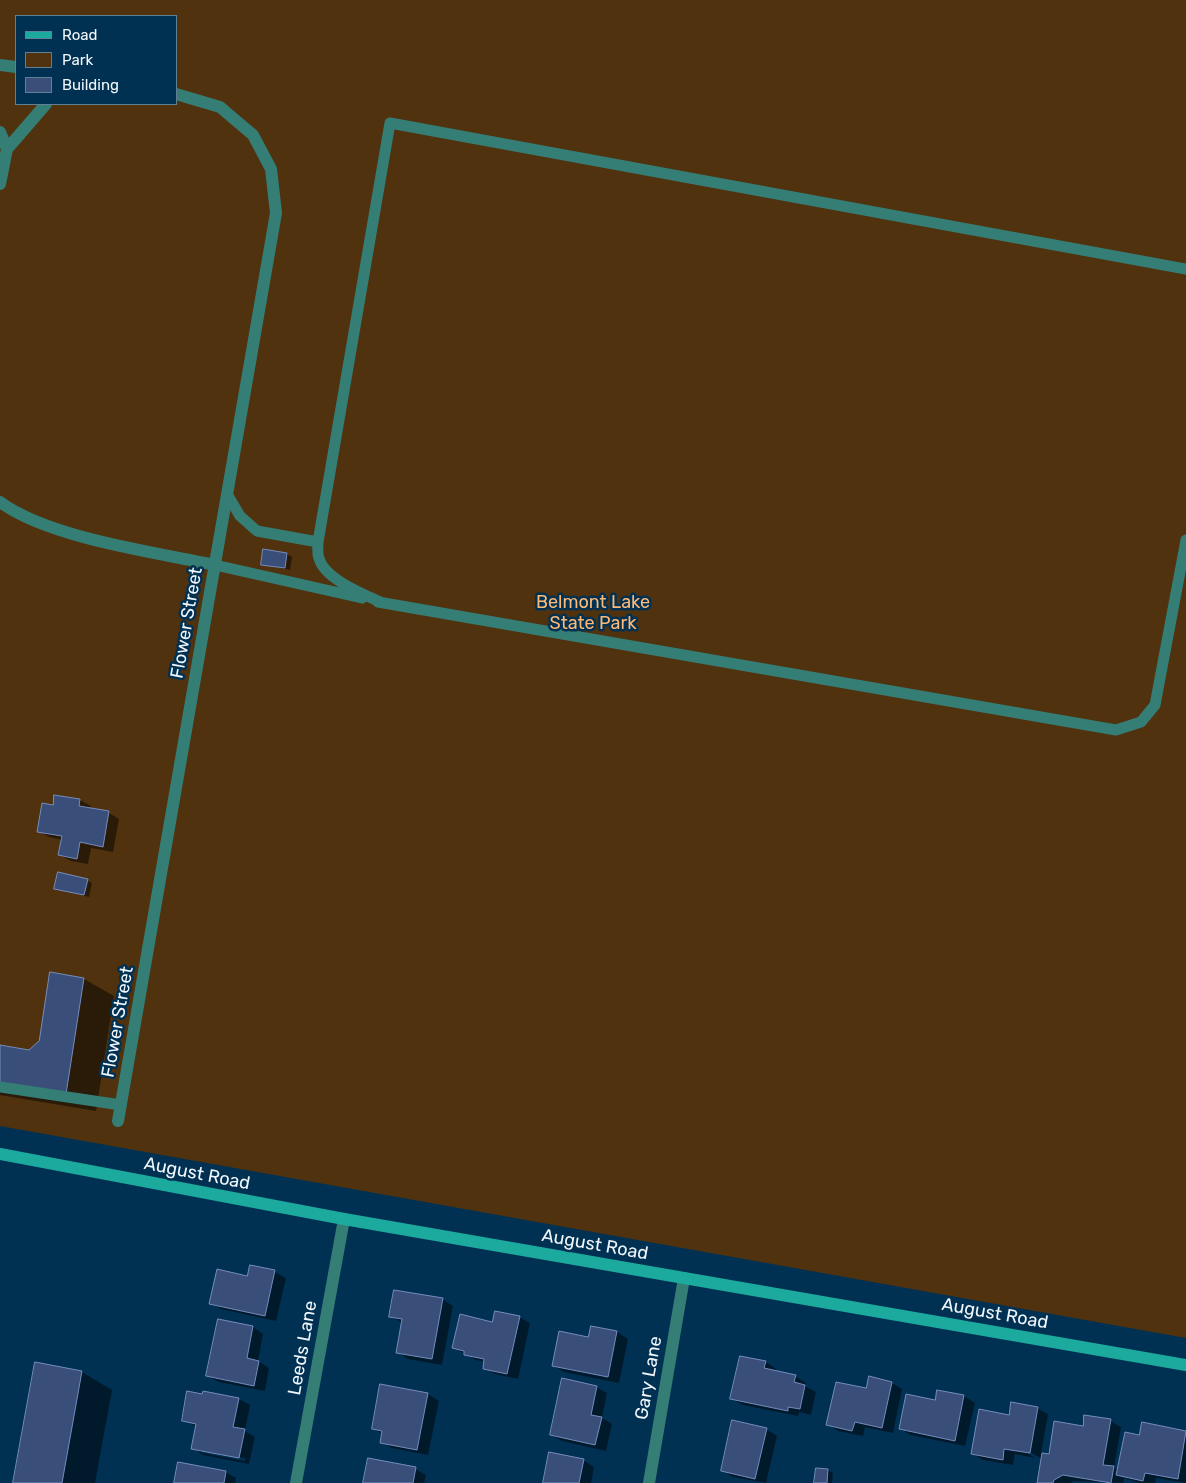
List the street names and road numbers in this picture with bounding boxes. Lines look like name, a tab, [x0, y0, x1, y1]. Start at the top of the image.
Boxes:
street label: Flower Street	[167, 566, 207, 680]
street label: Flower Street	[98, 965, 138, 1079]
street label: August Road	[142, 1153, 252, 1195]
street label: August Road	[540, 1225, 650, 1265]
street label: August Road	[940, 1294, 1050, 1334]
street label: Leeds Lane	[284, 1299, 322, 1397]
street label: Gary Lane	[631, 1335, 667, 1421]

